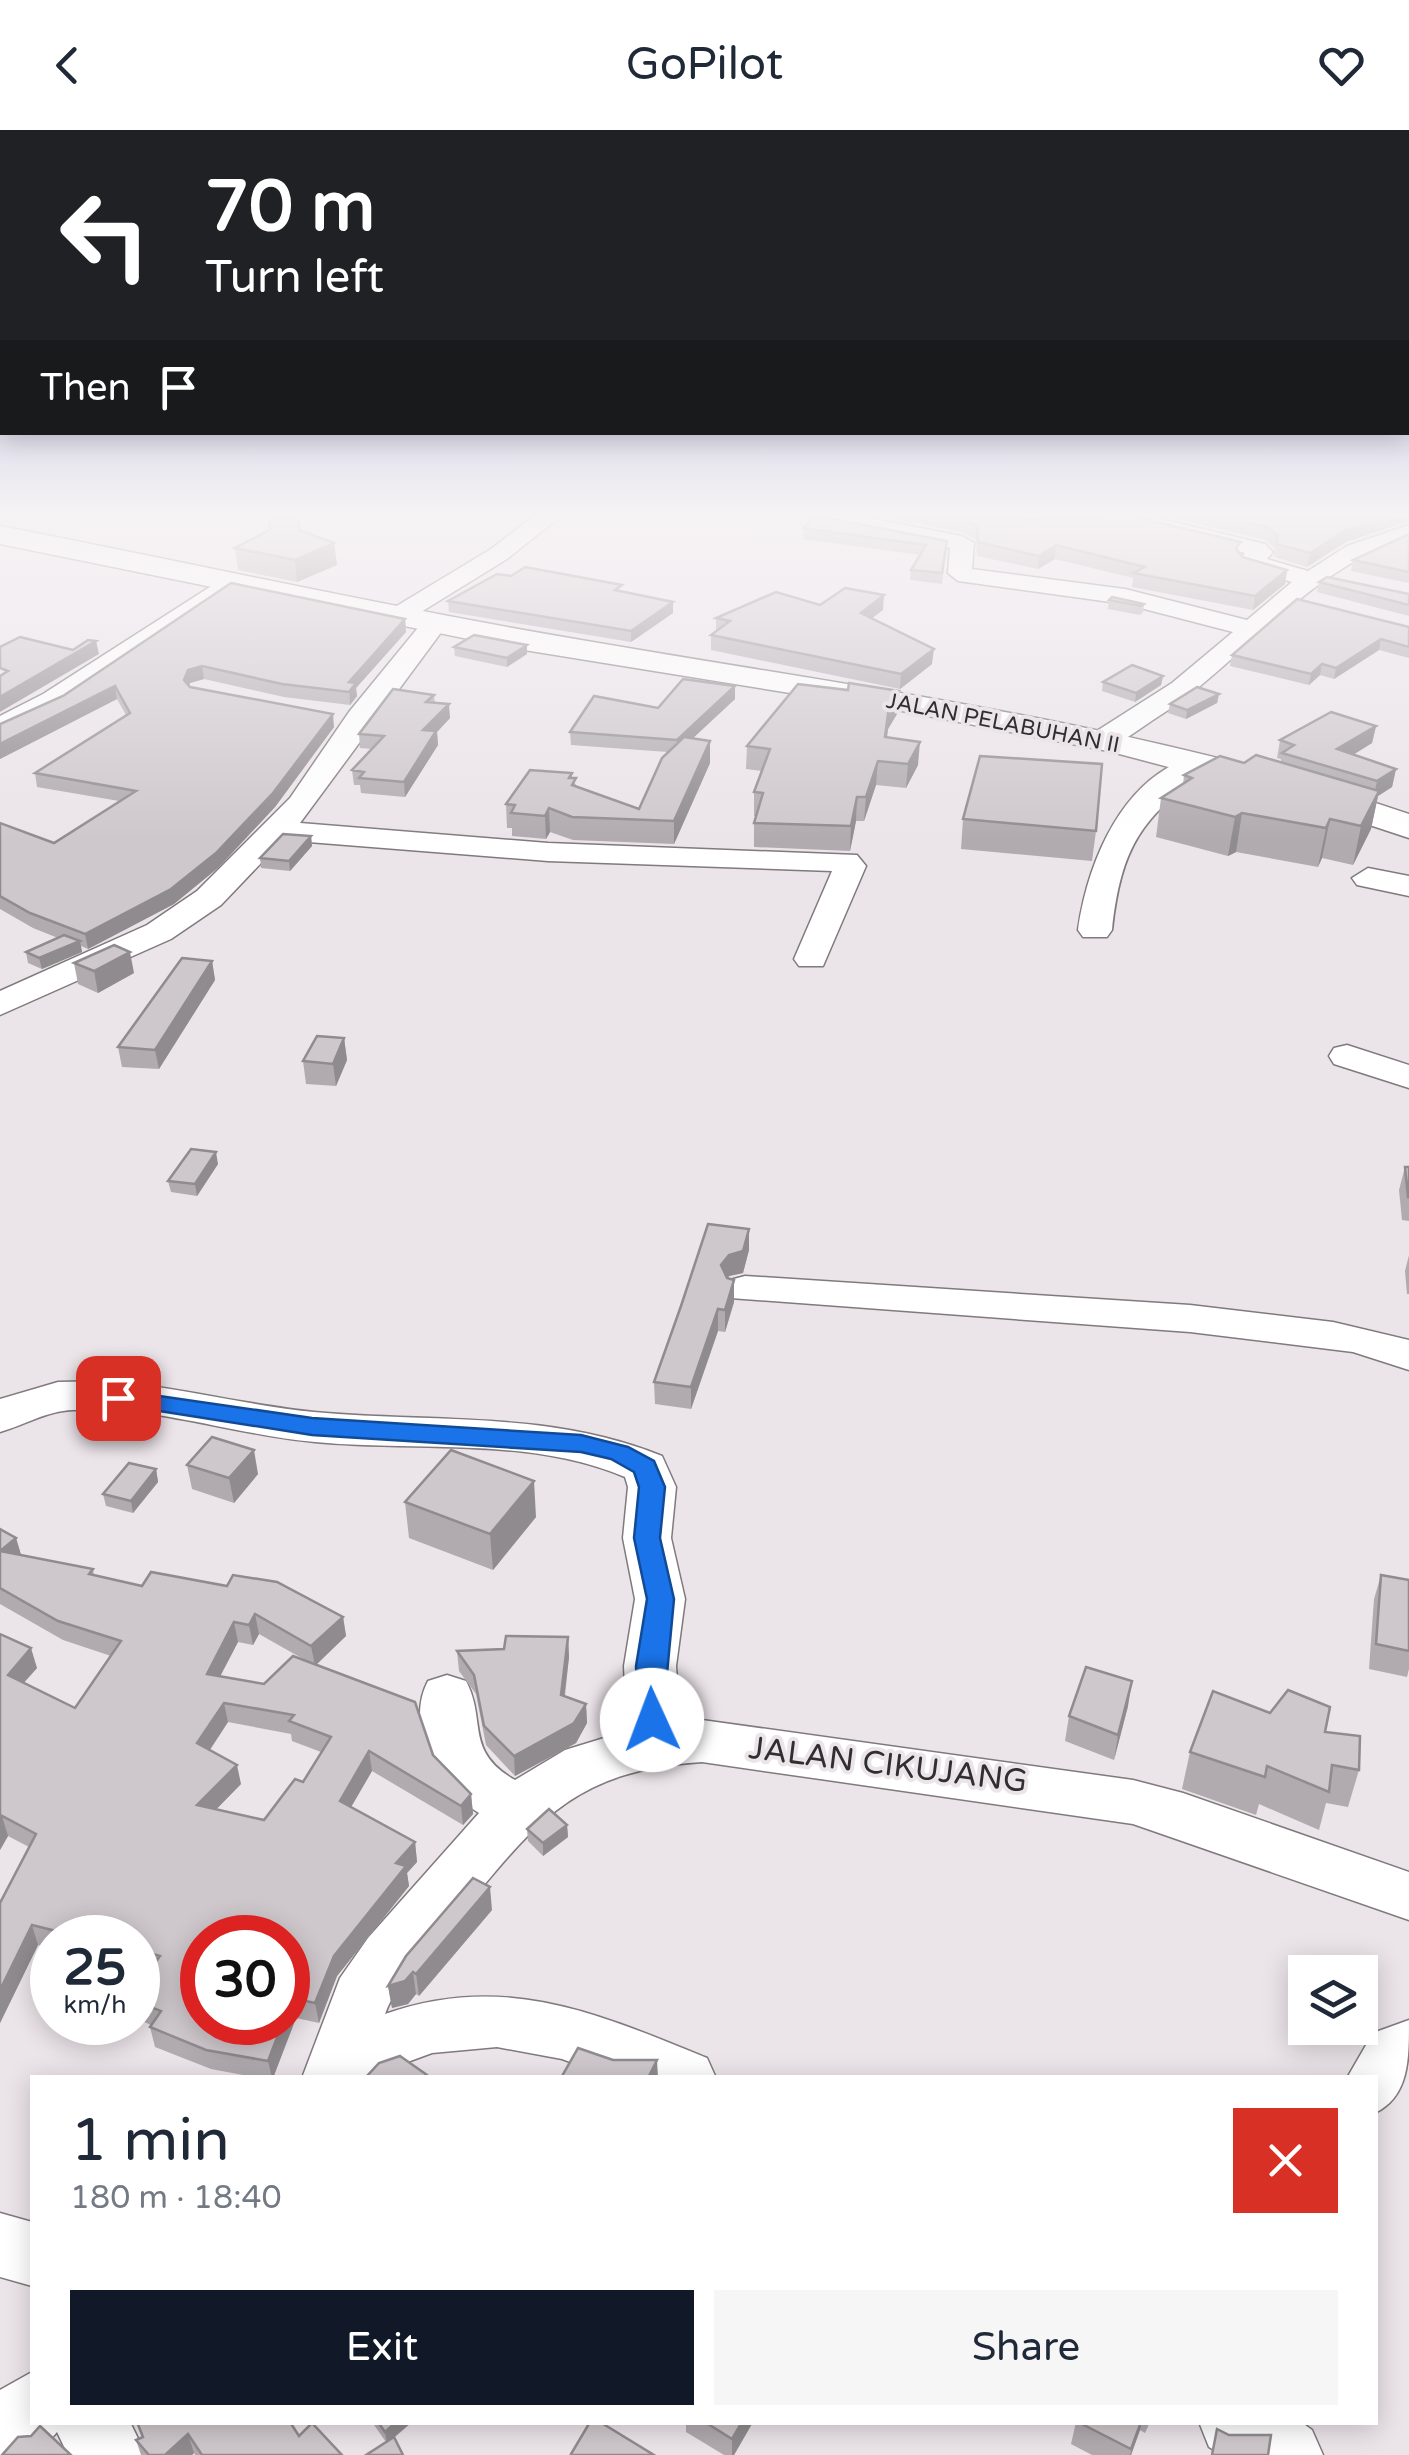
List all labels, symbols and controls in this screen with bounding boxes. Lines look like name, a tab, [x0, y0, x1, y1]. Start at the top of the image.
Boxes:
icon: back	[40, 38, 95, 93]
text: GoPilot	[626, 38, 783, 92]
icon: heart	[1314, 38, 1369, 93]
text: 70 m	[205, 166, 375, 250]
icon: left	[40, 170, 170, 300]
text: Turn left	[205, 251, 384, 305]
icon: arrive	[151, 360, 206, 415]
text: Then	[40, 365, 131, 411]
street label: JALAN PELABUHAN II	[884, 688, 1122, 758]
pin	[76, 1356, 161, 1441]
icon: arrive	[91, 1371, 146, 1426]
position arrow	[600, 1668, 704, 1772]
street label: JALAN CIKUJANG	[747, 1729, 1029, 1801]
speed limit sign: 30	[180, 1915, 310, 2045]
text: 25	[64, 1938, 126, 1998]
map controls	[1288, 1955, 1378, 2045]
button: layers	[1288, 1955, 1378, 2045]
text: km/h	[64, 1990, 126, 2020]
text: 1 min	[70, 2105, 230, 2177]
button: close	[1233, 2108, 1338, 2213]
text: 180 m · 18:40	[70, 2179, 282, 2217]
button: Exit	[70, 2290, 694, 2405]
button: Share	[714, 2290, 1338, 2405]

